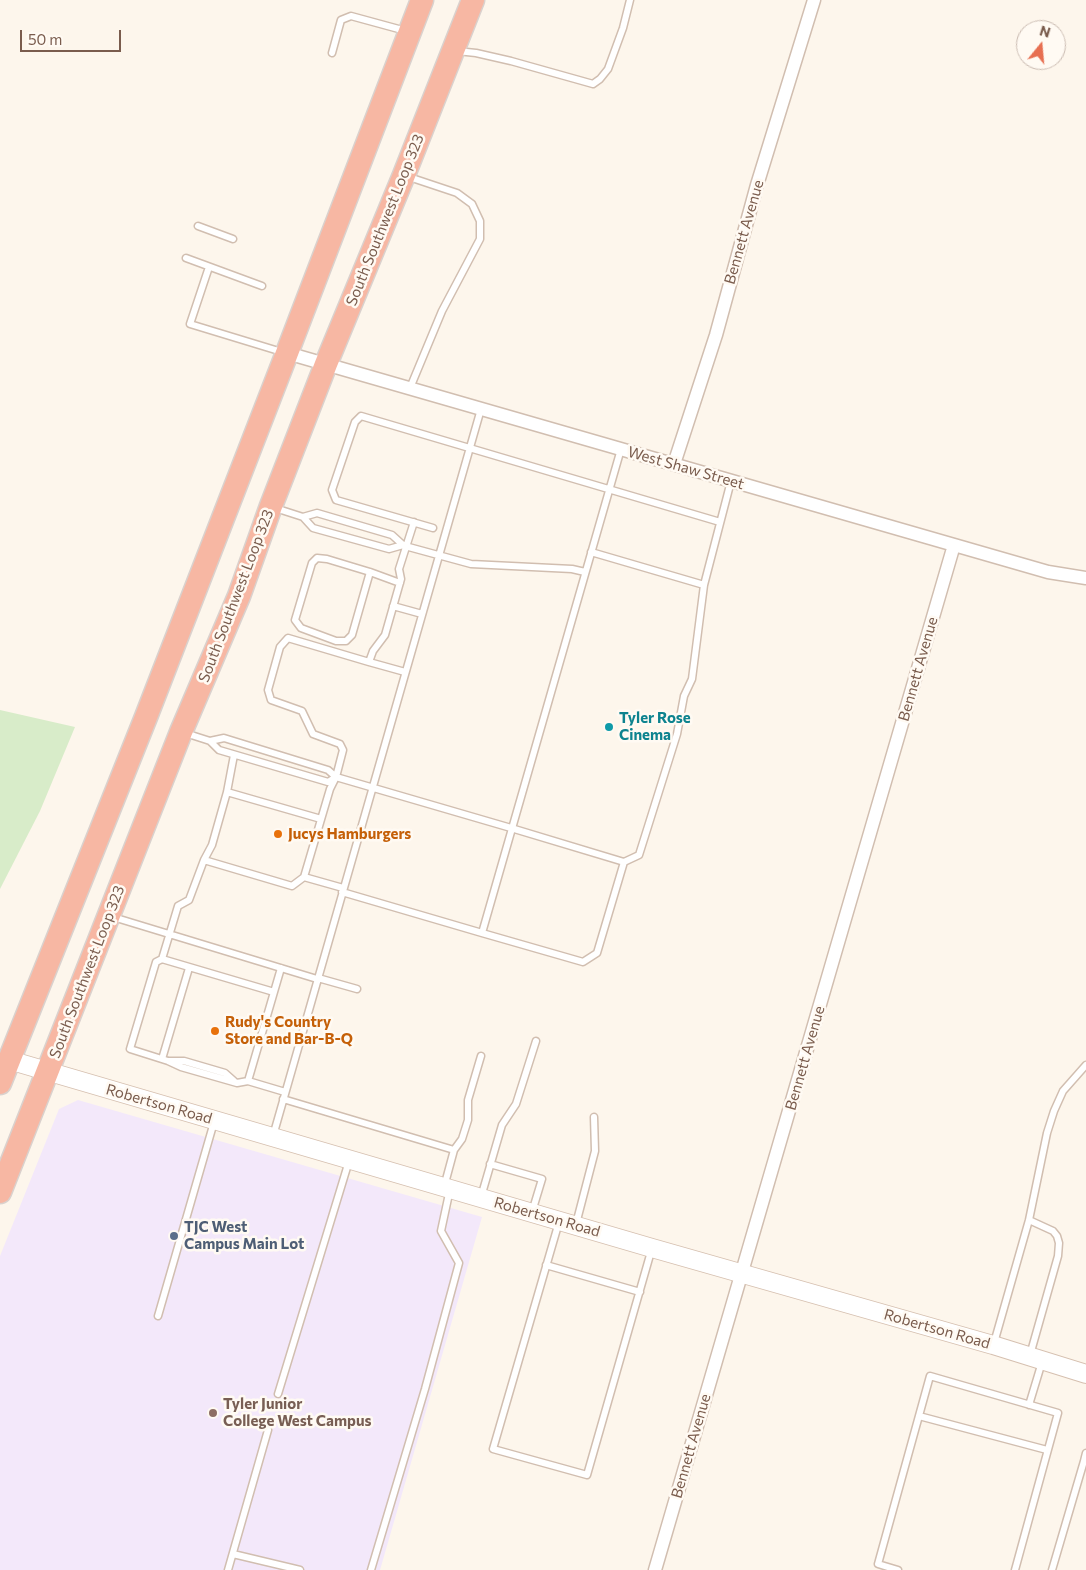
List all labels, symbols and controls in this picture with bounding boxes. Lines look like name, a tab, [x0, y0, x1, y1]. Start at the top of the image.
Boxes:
scale bar	[22, 20, 124, 52]
north arrow	[1016, 20, 1066, 70]
text: N	[1038, 21, 1053, 41]
text: 50 m	[28, 30, 62, 48]
street label: South Southwest Loop 323	[342, 132, 428, 308]
street label: Bennett Avenue	[720, 178, 768, 286]
street label: West Shaw Street	[626, 443, 746, 493]
street label: South Southwest Loop 323	[195, 507, 277, 685]
street label: Bennett Avenue	[894, 615, 942, 723]
place label: Tyler Rose Cinema	[619, 709, 691, 744]
marker: Tyler Rose Cinema	[603, 721, 615, 733]
place label: Jucys Hamburgers	[288, 825, 411, 843]
marker: Jucys Hamburgers	[272, 828, 284, 840]
street label: South Southwest Loop 323	[46, 883, 128, 1061]
street label: Bennett Avenue	[781, 1004, 829, 1112]
place label: Rudy's Country Store and Bar-B-Q	[225, 1013, 353, 1048]
marker: Rudy's Country Store and Bar-B-Q	[209, 1025, 221, 1037]
street label: Robertson Road	[104, 1080, 214, 1128]
street label: Robertson Road	[492, 1193, 602, 1241]
place label: TJC West Campus Main Lot	[184, 1218, 304, 1253]
marker: TJC West Campus Main Lot	[168, 1230, 180, 1242]
street label: Robertson Road	[882, 1305, 992, 1353]
street label: Bennett Avenue	[667, 1392, 715, 1500]
place label: Tyler Junior College West Campus	[223, 1395, 371, 1430]
marker: Tyler Junior College West Campus	[207, 1407, 219, 1419]

